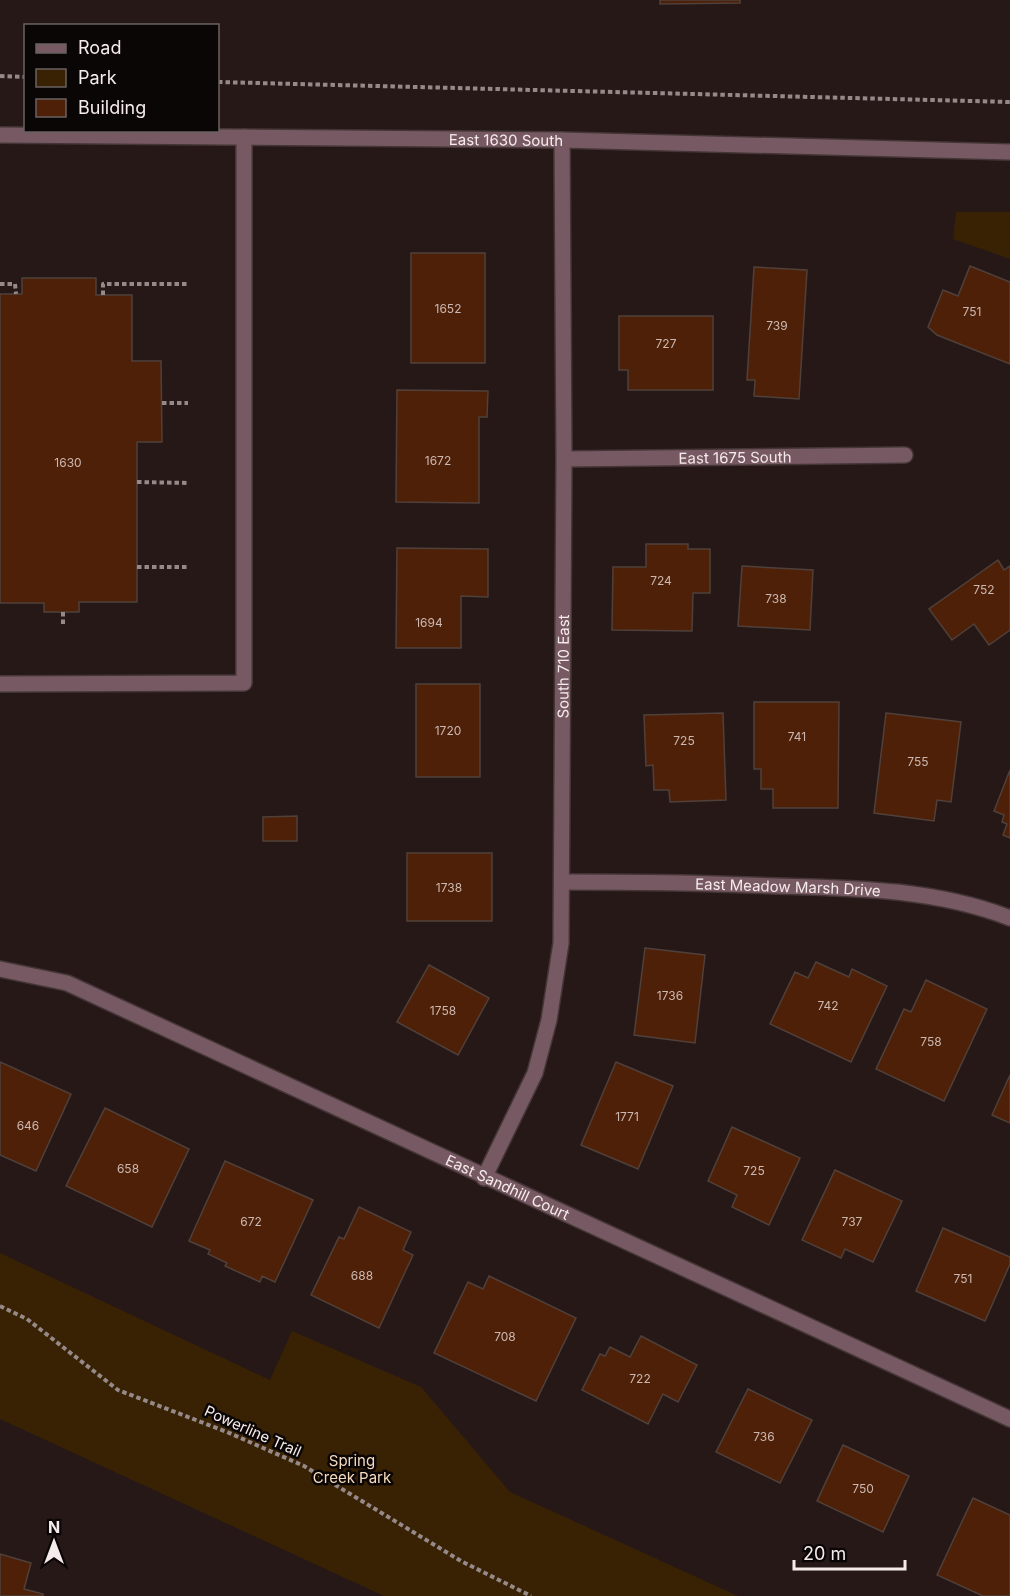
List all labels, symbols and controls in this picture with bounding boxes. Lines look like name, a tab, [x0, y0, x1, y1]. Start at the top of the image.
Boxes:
legend	[24, 24, 219, 132]
text: Road	[78, 37, 121, 58]
text: Park	[78, 67, 117, 88]
text: Building	[78, 97, 146, 118]
street label: East 1630 South	[449, 129, 563, 150]
house number: 1652	[435, 301, 461, 316]
house number: 751	[963, 304, 981, 319]
house number: 739	[766, 318, 788, 333]
house number: 727	[656, 336, 677, 351]
street label: East 1675 South	[678, 447, 792, 467]
house number: 1672	[425, 453, 451, 468]
house number: 1630	[54, 455, 82, 470]
house number: 724	[650, 573, 672, 588]
house number: 752	[973, 582, 995, 597]
house number: 738	[765, 591, 787, 606]
street label: South 710 East	[553, 614, 573, 719]
house number: 1694	[415, 615, 443, 630]
house number: 1720	[435, 723, 461, 738]
house number: 741	[788, 729, 806, 744]
house number: 725	[673, 733, 695, 748]
house number: 755	[907, 754, 929, 769]
street label: East Meadow Marsh Drive	[695, 874, 881, 900]
house number: 1738	[436, 880, 462, 895]
house number: 1736	[657, 988, 683, 1003]
house number: 742	[817, 998, 839, 1013]
house number: 1758	[430, 1003, 456, 1018]
house number: 758	[920, 1034, 942, 1049]
house number: 1771	[615, 1109, 639, 1124]
house number: 646	[17, 1118, 39, 1133]
street label: East Sandhill Court	[443, 1150, 573, 1224]
house number: 658	[117, 1161, 139, 1176]
house number: 725	[743, 1163, 765, 1178]
house number: 672	[240, 1214, 262, 1229]
house number: 737	[842, 1214, 863, 1229]
house number: 688	[351, 1268, 373, 1283]
house number: 751	[954, 1271, 972, 1286]
house number: 708	[494, 1329, 516, 1344]
house number: 722	[629, 1371, 651, 1386]
street label: Powerline Trail	[202, 1401, 304, 1461]
house number: 736	[753, 1429, 775, 1444]
park label: Spring Creek Park	[313, 1451, 392, 1487]
house number: 750	[852, 1481, 874, 1496]
north arrow	[24, 1512, 84, 1572]
text: N	[48, 1517, 60, 1537]
scale bar	[794, 1533, 905, 1571]
text: 20 m	[803, 1543, 846, 1564]

